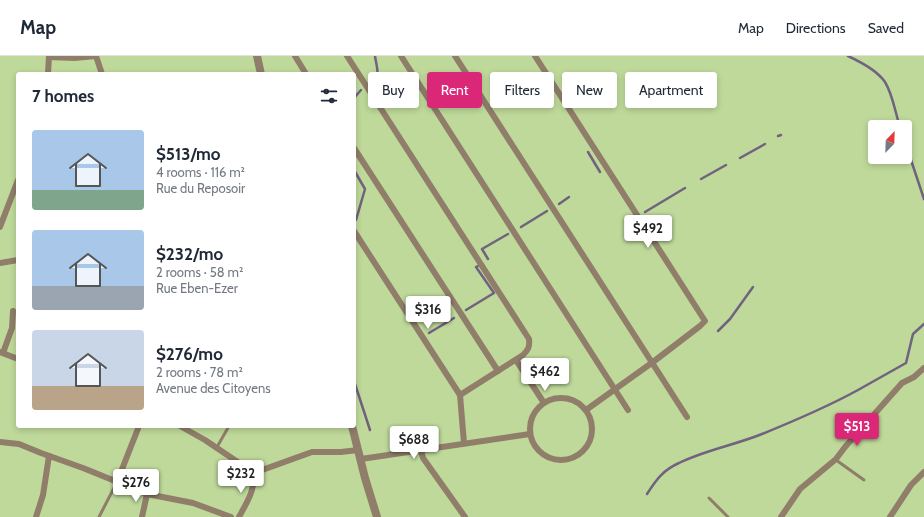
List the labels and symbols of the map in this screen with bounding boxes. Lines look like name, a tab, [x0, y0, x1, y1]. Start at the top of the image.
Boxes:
north arrow	[868, 120, 912, 164]
pin: $492	[624, 215, 672, 249]
pin: $316	[404, 296, 452, 330]
pin: $462	[521, 358, 569, 392]
pin: $513	[833, 413, 881, 447]
pin: $688	[390, 426, 438, 460]
pin: $232	[217, 460, 265, 494]
pin: $276	[112, 469, 160, 503]

